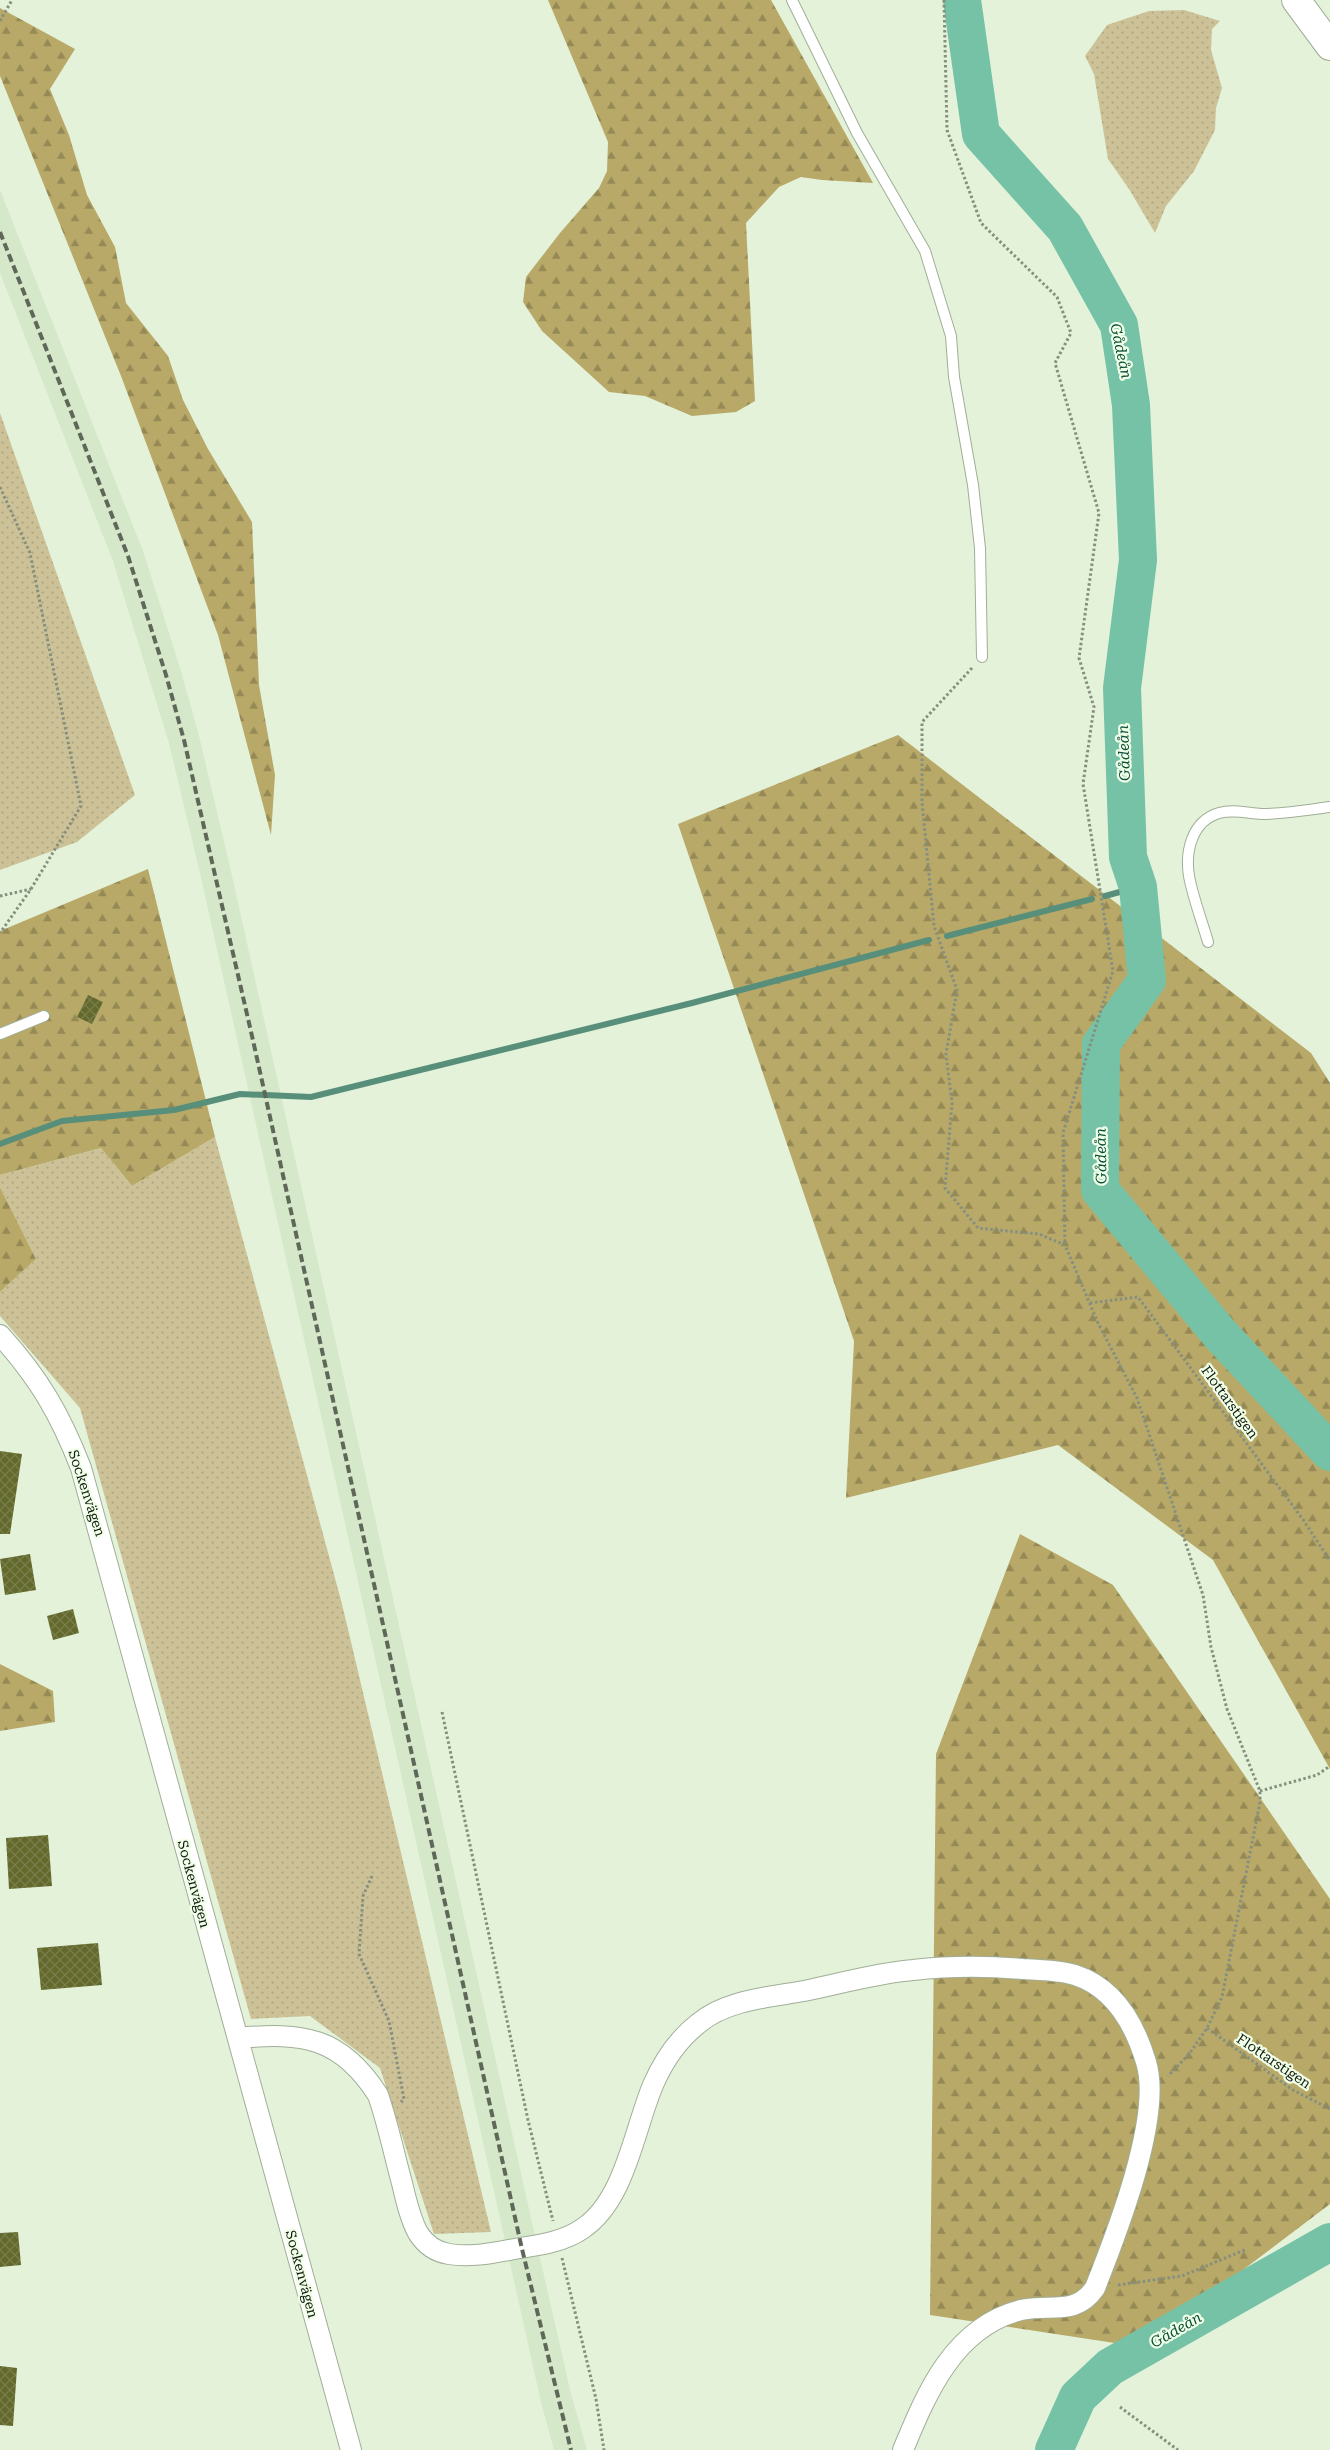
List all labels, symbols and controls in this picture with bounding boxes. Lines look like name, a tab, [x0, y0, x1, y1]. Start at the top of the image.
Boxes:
water label: Gådeån	[1106, 322, 1136, 380]
water label: Gådeån	[1114, 725, 1134, 781]
water label: Gådeån	[1092, 1128, 1110, 1184]
street label: Flottarstigen	[1198, 1363, 1262, 1441]
street label: Sockenvägen	[65, 1448, 109, 1538]
street label: Sockenvägen	[175, 1838, 213, 1930]
street label: Flottarstigen	[1234, 2030, 1314, 2092]
street label: Sockenvägen	[283, 2228, 321, 2320]
water label: Gådeån	[1147, 2308, 1205, 2352]

